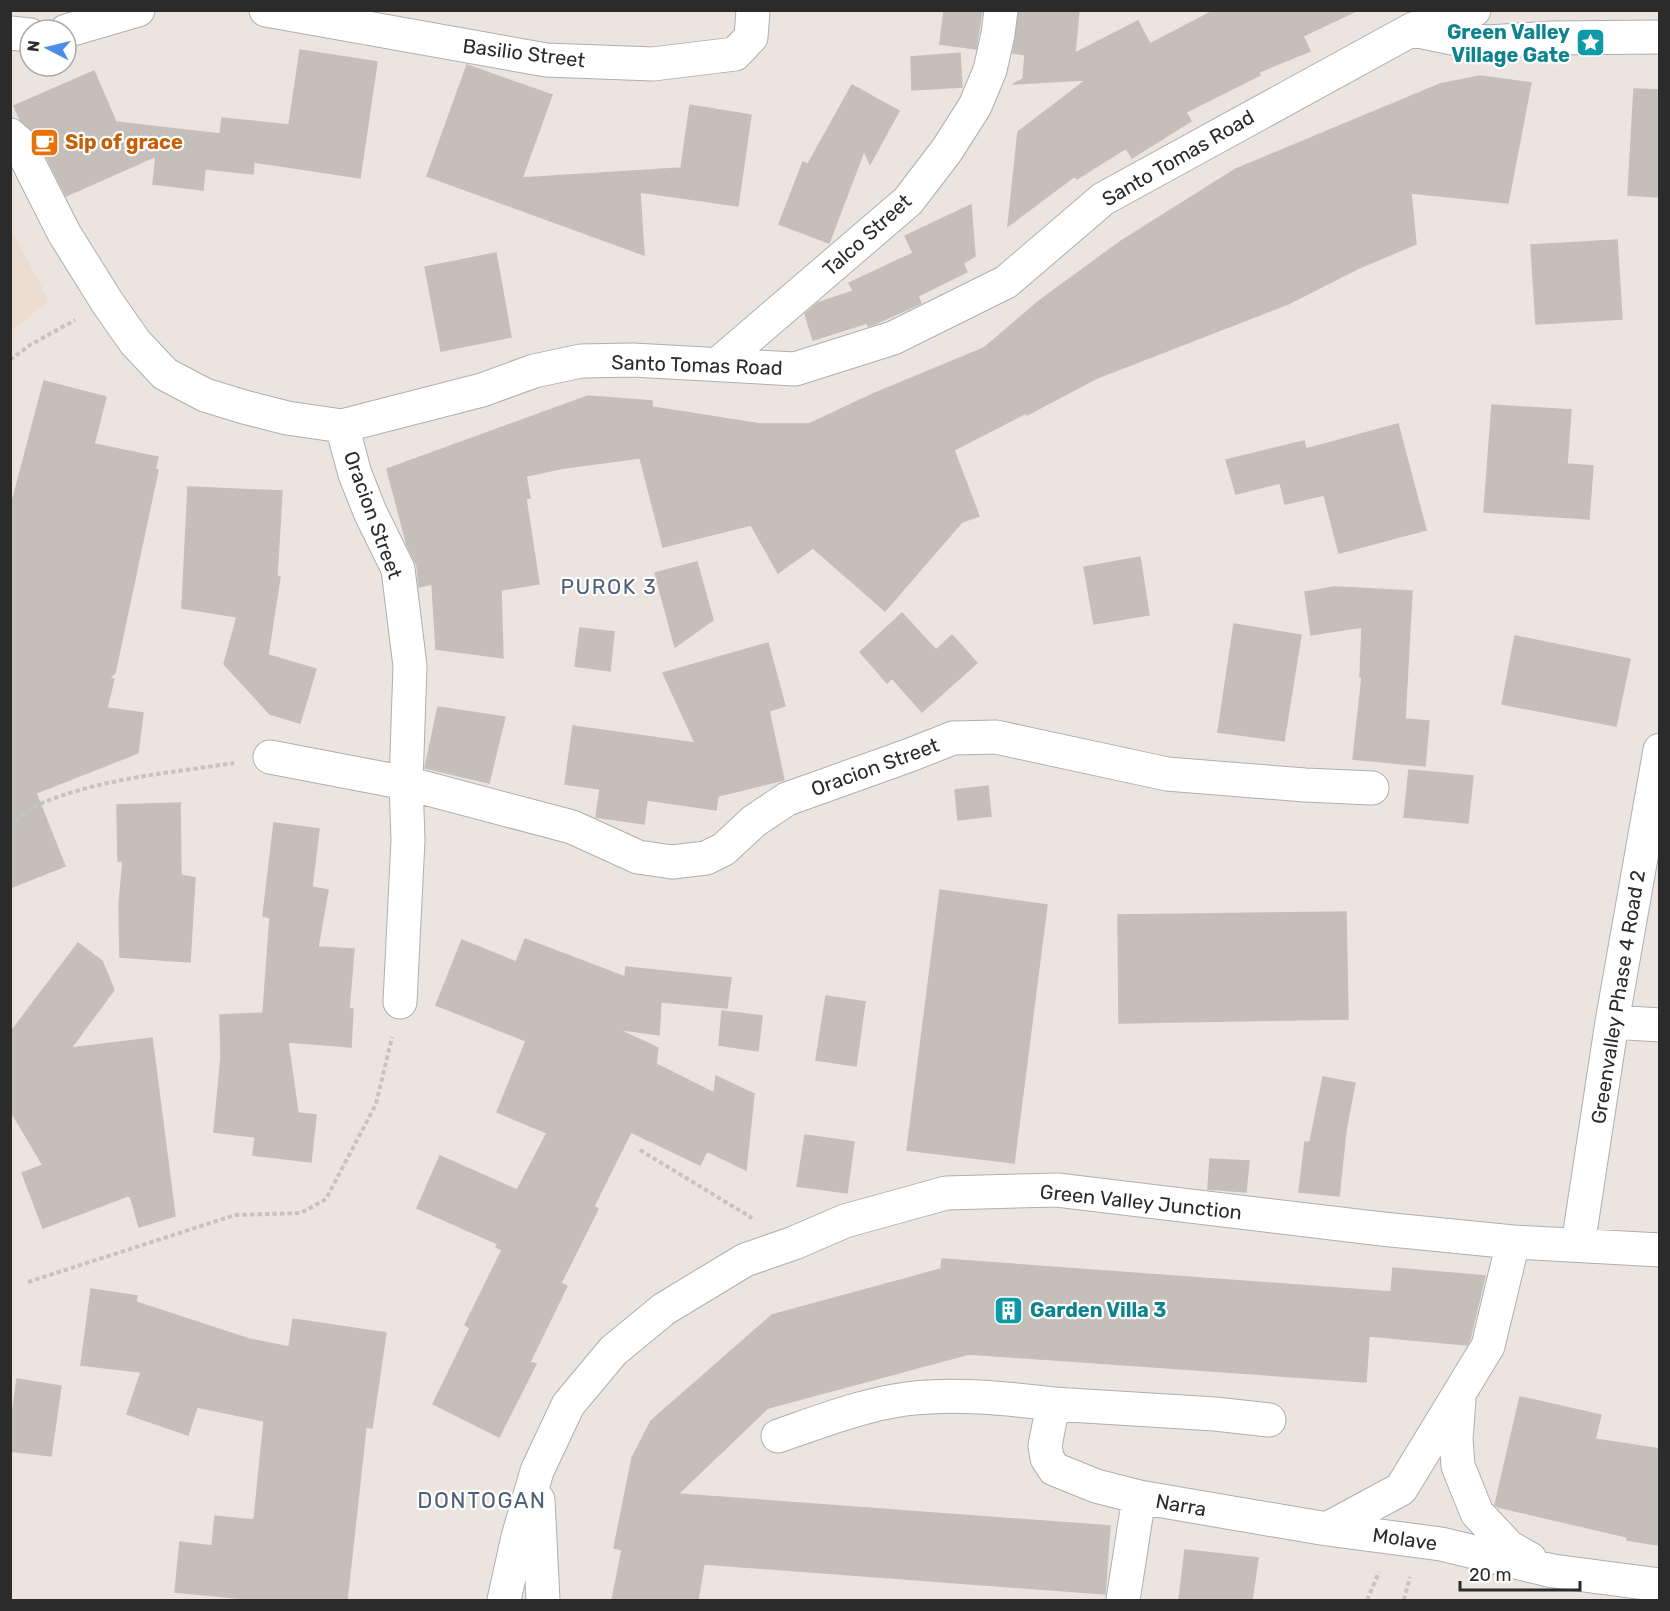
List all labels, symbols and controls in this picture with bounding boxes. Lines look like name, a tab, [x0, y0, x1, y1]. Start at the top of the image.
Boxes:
north arrow	[18, 18, 78, 78]
place label: Green Valley Village Gate	[1447, 20, 1570, 67]
place icon: Green Valley Village Gate	[1575, 27, 1607, 59]
street label: Basilio Street	[461, 34, 587, 72]
text: N	[23, 39, 44, 53]
street label: Santo Tomas Road	[1098, 105, 1258, 211]
cafe icon: Sip of grace	[28, 126, 60, 158]
place label: Sip of grace	[65, 130, 183, 154]
street label: Talco Street	[818, 189, 916, 281]
street label: Santo Tomas Road	[611, 350, 783, 380]
street label: Oracion Street	[339, 448, 407, 582]
district label: PUROK 3	[561, 574, 657, 599]
street label: Oracion Street	[808, 733, 942, 801]
street label: Greenvalley Phase 4 Road 2	[1586, 868, 1650, 1126]
street label: Green Valley Junction	[1039, 1179, 1243, 1225]
building icon: Garden Villa 3	[993, 1294, 1025, 1326]
place label: Garden Villa 3	[1030, 1298, 1166, 1322]
district label: DONTOGAN	[417, 1487, 547, 1514]
street label: Narra	[1154, 1489, 1208, 1521]
street label: Molave	[1371, 1523, 1439, 1555]
scale bar	[1460, 1554, 1580, 1592]
text: 20 m	[1469, 1564, 1511, 1586]

